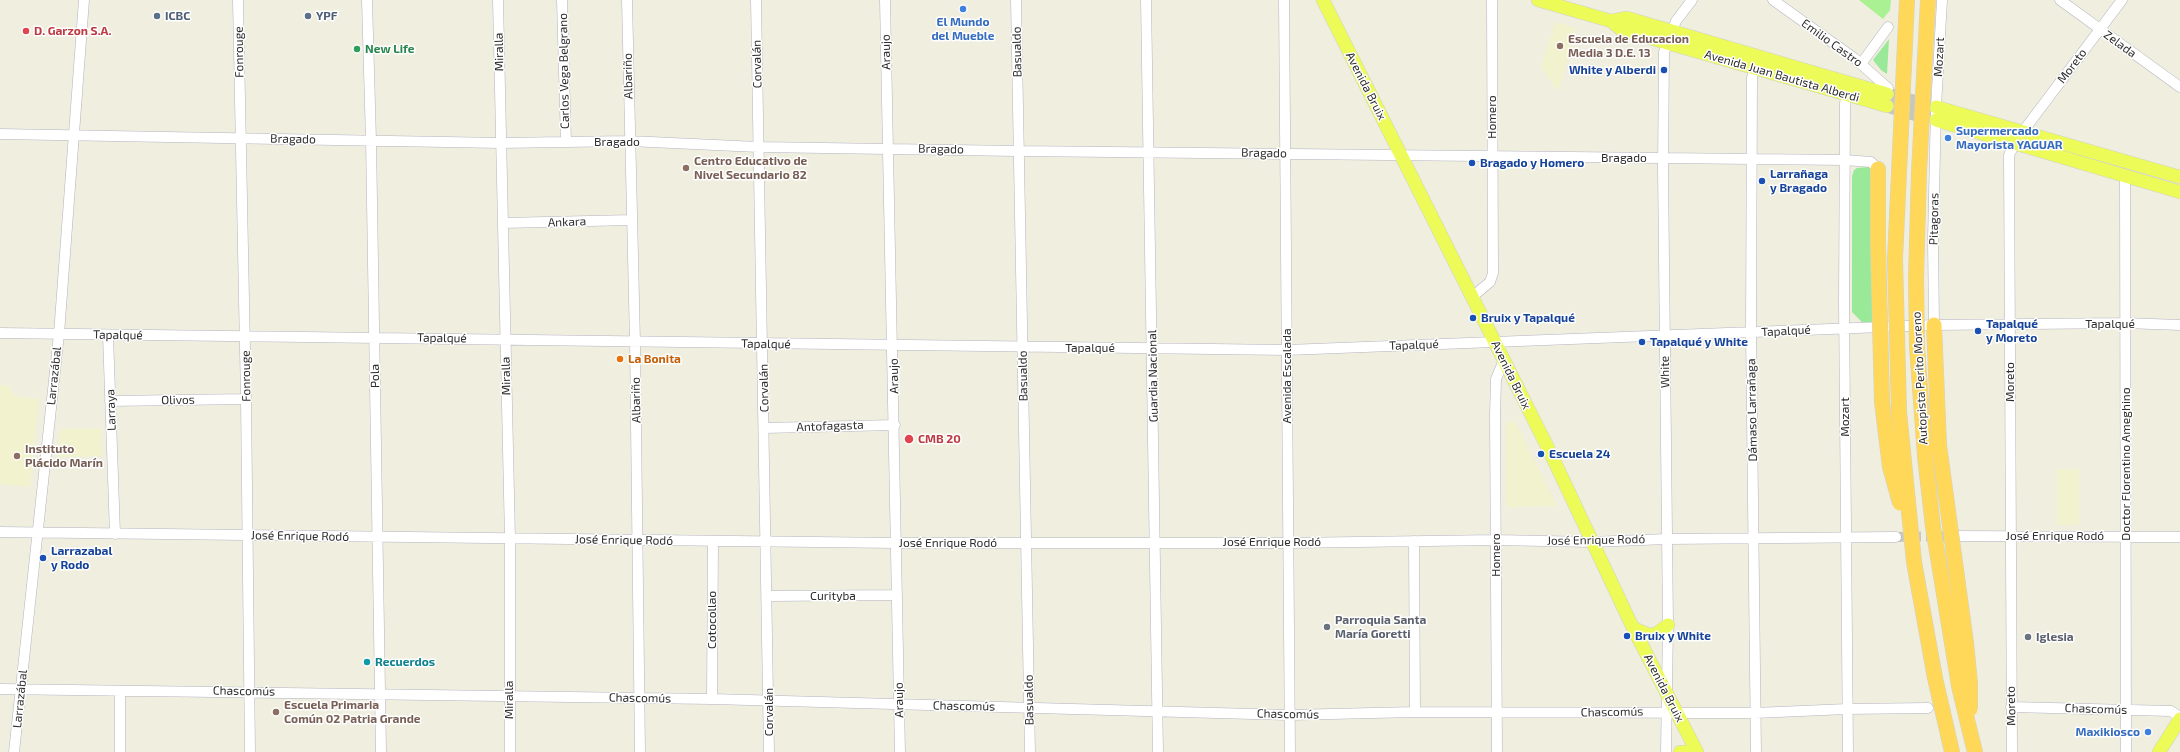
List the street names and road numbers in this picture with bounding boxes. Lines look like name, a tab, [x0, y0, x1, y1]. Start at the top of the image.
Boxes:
street label: Carlos Vega Belgrano	[556, 13, 572, 129]
street label: Emilio Castro	[1799, 16, 1865, 70]
street label: Fonrouge	[231, 26, 247, 78]
street label: Basualdo	[1009, 26, 1025, 78]
street label: Zelada	[2101, 27, 2139, 61]
street label: Miralla	[491, 33, 507, 71]
street label: Araujo	[878, 34, 894, 70]
street label: Mozart	[1931, 37, 1947, 77]
street label: Corvalán	[749, 40, 765, 88]
street label: Moreto	[2054, 46, 2090, 86]
street label: Avenida Juan Bautista Alberdi	[1703, 47, 1861, 105]
street label: Avenida Bruix	[1343, 50, 1389, 122]
street label: Albariño	[620, 53, 636, 99]
street label: Homero	[1485, 95, 1499, 139]
street label: Bragado	[270, 131, 316, 147]
street label: Bragado	[594, 135, 640, 149]
street label: Bragado	[918, 141, 964, 157]
street label: Bragado	[1241, 145, 1287, 161]
street label: Bragado	[1601, 151, 1647, 165]
street label: Pitagoras	[1926, 193, 1942, 245]
street label: Ankara	[547, 214, 587, 230]
street label: Autopista Perito Moreno	[1909, 311, 1931, 445]
street label: Tapalqué	[2085, 317, 2135, 331]
street label: Tapalqué	[1761, 323, 1811, 339]
street label: Tapalqué	[93, 327, 143, 343]
street label: Avenida Escalada	[1280, 329, 1294, 423]
street label: Tapalqué	[417, 330, 467, 346]
street label: Guardia Nacional	[1145, 330, 1161, 422]
street label: Tapalqué	[741, 336, 791, 352]
street label: Tapalqué	[1389, 337, 1439, 353]
street label: Avenida Bruix	[1488, 338, 1534, 412]
street label: Tapalqué	[1065, 341, 1115, 355]
street label: Larrazábal	[44, 346, 64, 406]
street label: Fonrouge	[238, 350, 254, 402]
street label: Basualdo	[1015, 350, 1031, 402]
street label: White	[1658, 356, 1672, 388]
street label: Miralla	[498, 357, 514, 395]
street label: Araujo	[886, 358, 902, 394]
street label: Dámaso Larrañaga	[1744, 358, 1760, 462]
street label: Moreto	[2003, 362, 2017, 402]
street label: Pola	[368, 364, 382, 388]
street label: Corvalán	[756, 364, 772, 412]
street label: Albariño	[628, 377, 644, 423]
street label: Doctor Florentino Ameghino	[2119, 387, 2133, 541]
street label: Larraya	[103, 389, 119, 431]
street label: Olivos	[161, 393, 195, 407]
street label: Mozart	[1838, 397, 1852, 437]
street label: Antofagasta	[796, 418, 864, 434]
street label: José Enrique Rodó	[251, 528, 349, 544]
street label: José Enrique Rodó	[2006, 529, 2104, 543]
street label: José Enrique Rodó	[575, 532, 673, 548]
street label: José Enrique Rodó	[1547, 532, 1645, 548]
street label: Homero	[1489, 533, 1503, 577]
street label: José Enrique Rodó	[1223, 535, 1321, 549]
street label: José Enrique Rodó	[899, 536, 997, 550]
street label: Curityba	[810, 589, 856, 603]
street label: Cotocollao	[705, 591, 719, 649]
street label: Avenida Bruix	[1641, 652, 1687, 724]
street label: Larrazábal	[10, 669, 30, 729]
street label: Basualdo	[1021, 674, 1037, 726]
street label: Miralla	[502, 681, 516, 719]
street label: Araujo	[891, 682, 907, 718]
street label: Chascomús	[213, 683, 275, 699]
street label: Moreto	[2003, 686, 2019, 726]
street label: Corvalán	[762, 688, 776, 736]
street label: Chascomús	[609, 690, 671, 706]
street label: Chascomús	[933, 698, 995, 714]
street label: Chascomús	[2065, 701, 2127, 717]
street label: Chascomús	[1581, 704, 1643, 720]
street label: Chascomús	[1257, 706, 1319, 722]

